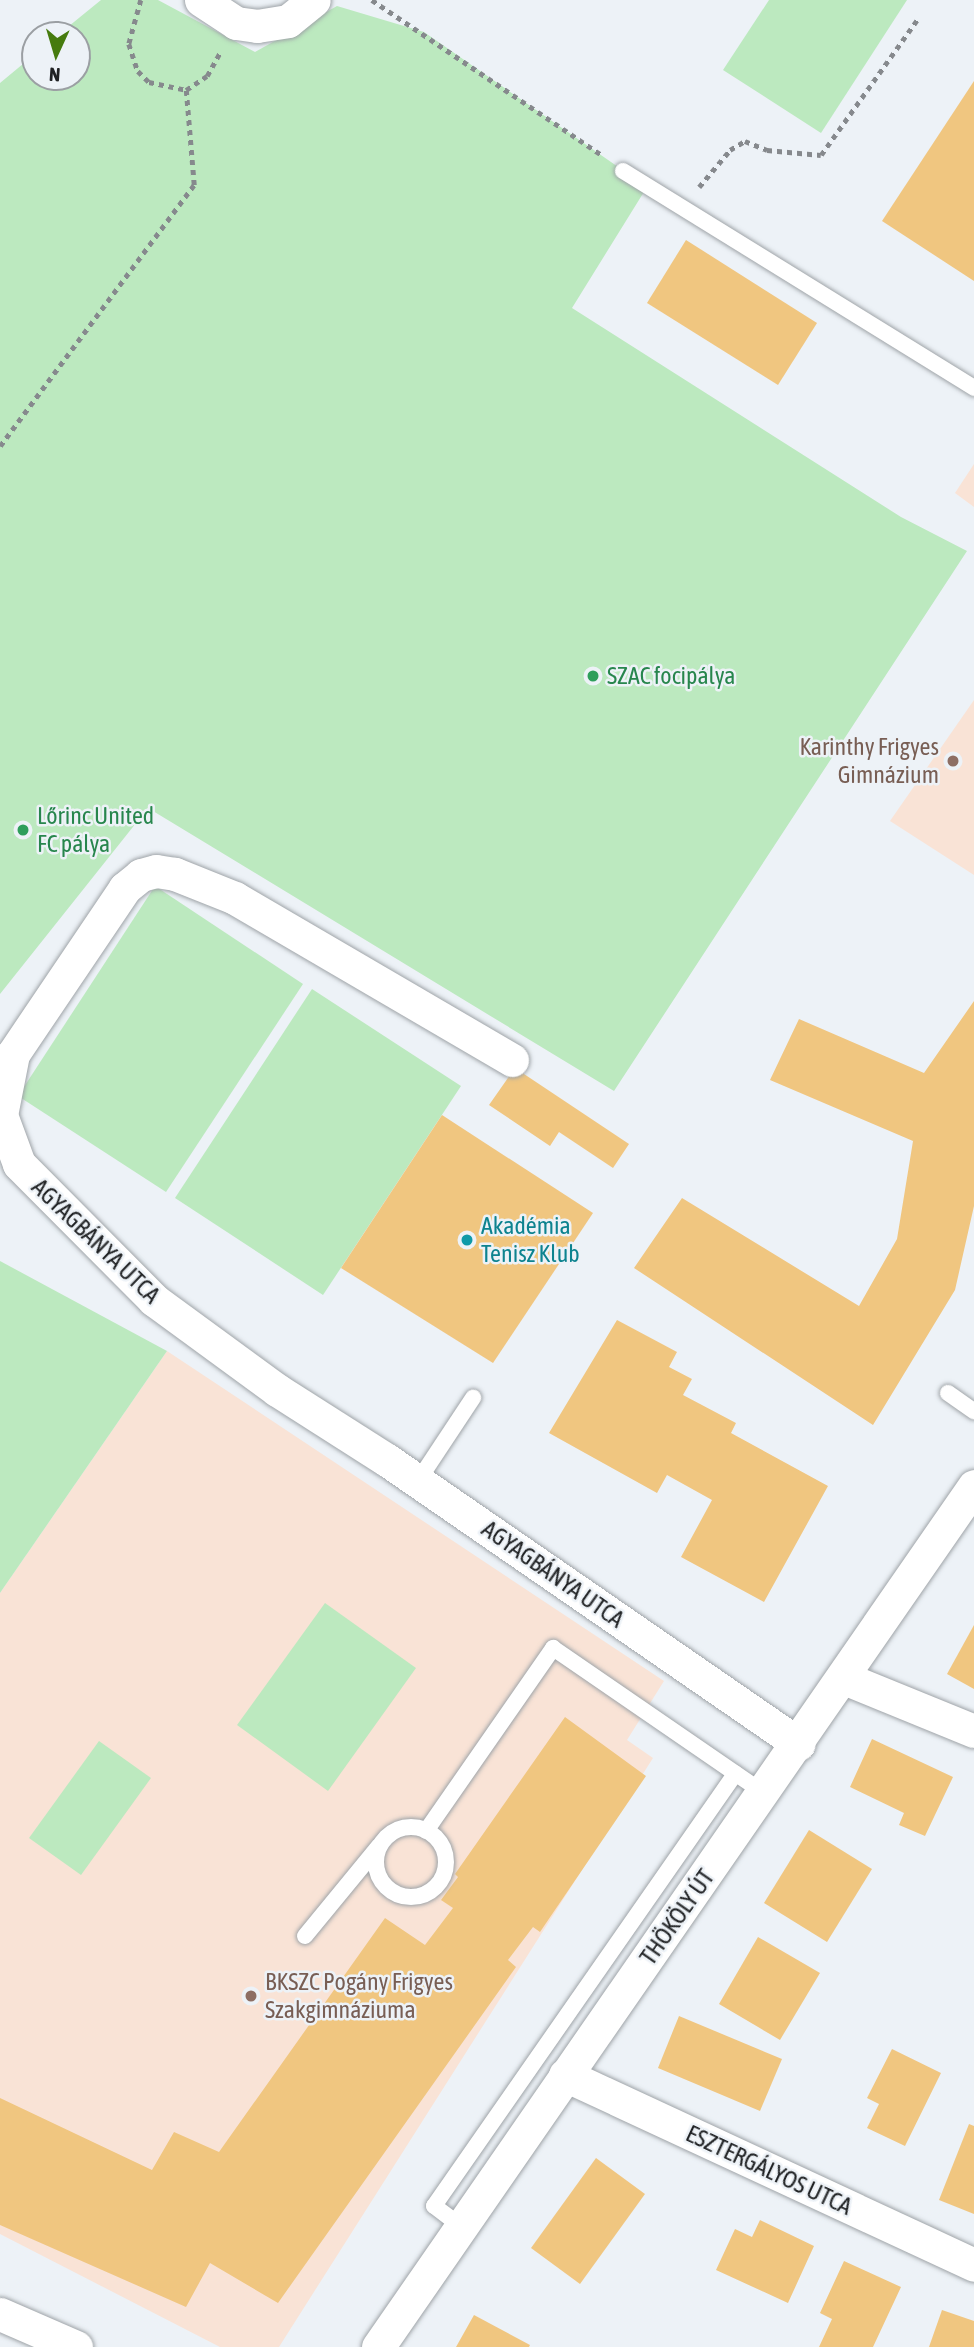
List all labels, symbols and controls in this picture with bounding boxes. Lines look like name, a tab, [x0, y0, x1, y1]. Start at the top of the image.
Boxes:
north arrow	[21, 21, 91, 91]
text: N	[48, 64, 61, 86]
place label: SZAC focipálya	[607, 662, 735, 690]
marker: SZAC focipálya	[585, 668, 601, 684]
place label: Karinthy Frigyes Gimnázium	[799, 733, 939, 789]
marker: Karinthy Frigyes Gimnázium	[945, 753, 961, 769]
place label: Lőrinc United FC pálya	[37, 802, 154, 858]
marker: Lőrinc United FC pálya	[15, 822, 31, 838]
street label: AGYAGBÁNYA UTCA	[26, 1173, 166, 1309]
place label: Akadémia Tenisz Klub	[481, 1212, 580, 1268]
marker: Akadémia Tenisz Klub	[459, 1232, 475, 1248]
street label: AGYAGBÁNYA UTCA	[476, 1514, 630, 1634]
street label: THÖKÖLY ÚT	[634, 1864, 720, 1970]
place label: BKSZC Pogány Frigyes Szakgimnáziuma	[265, 1968, 453, 2024]
marker: BKSZC Pogány Frigyes Szakgimnáziuma	[243, 1988, 259, 2004]
street label: ESZTERGÁLYOS UTCA	[681, 2119, 857, 2221]

